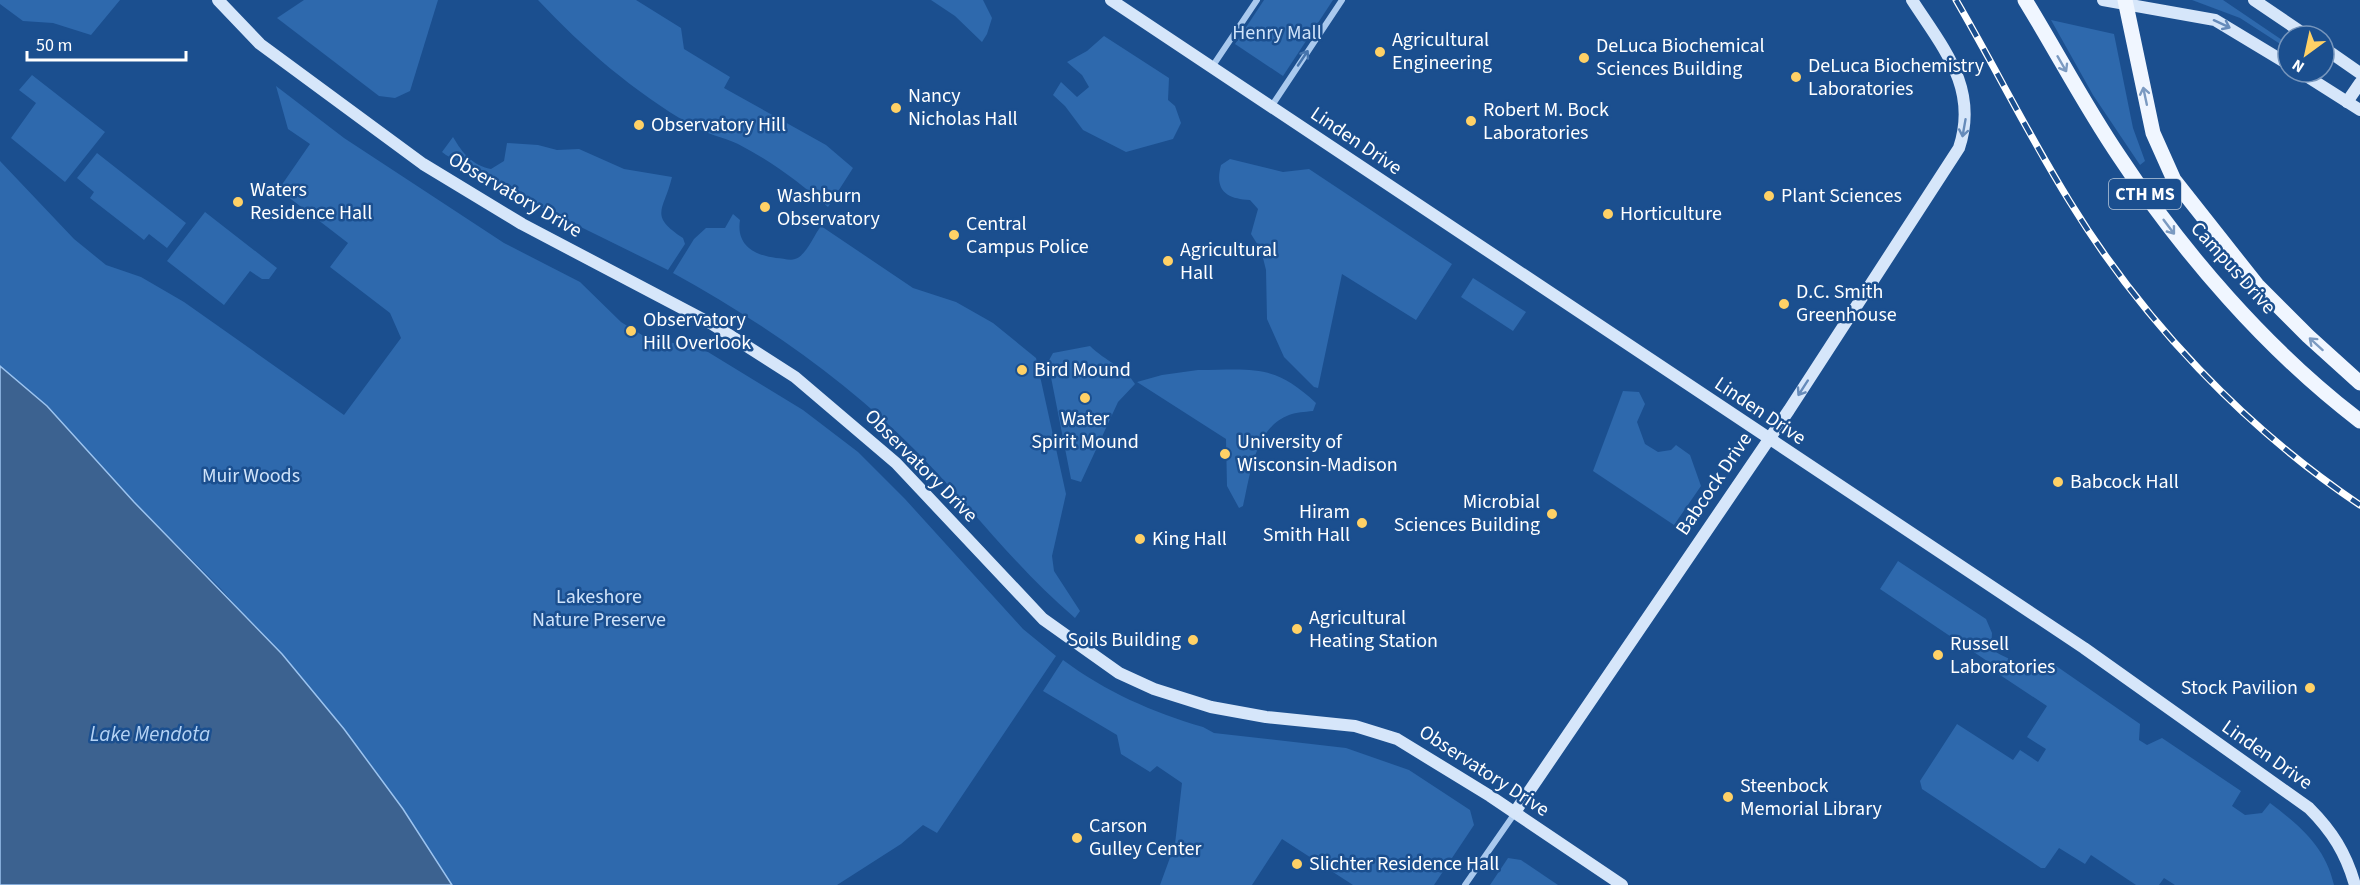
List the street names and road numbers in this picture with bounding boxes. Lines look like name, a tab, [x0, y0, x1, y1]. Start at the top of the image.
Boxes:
street label: Linden Drive	[1305, 100, 1407, 182]
street label: Observatory Drive	[443, 145, 587, 245]
road number: CTH MS	[2109, 179, 2181, 209]
street label: Campus Drive	[2184, 216, 2282, 320]
street label: Linden Drive	[1709, 370, 1811, 452]
street label: Observatory Drive	[858, 403, 984, 529]
street label: Babcock Drive	[1669, 427, 1759, 541]
street label: Linden Drive	[2216, 713, 2318, 797]
street label: Observatory Drive	[1413, 718, 1555, 824]

